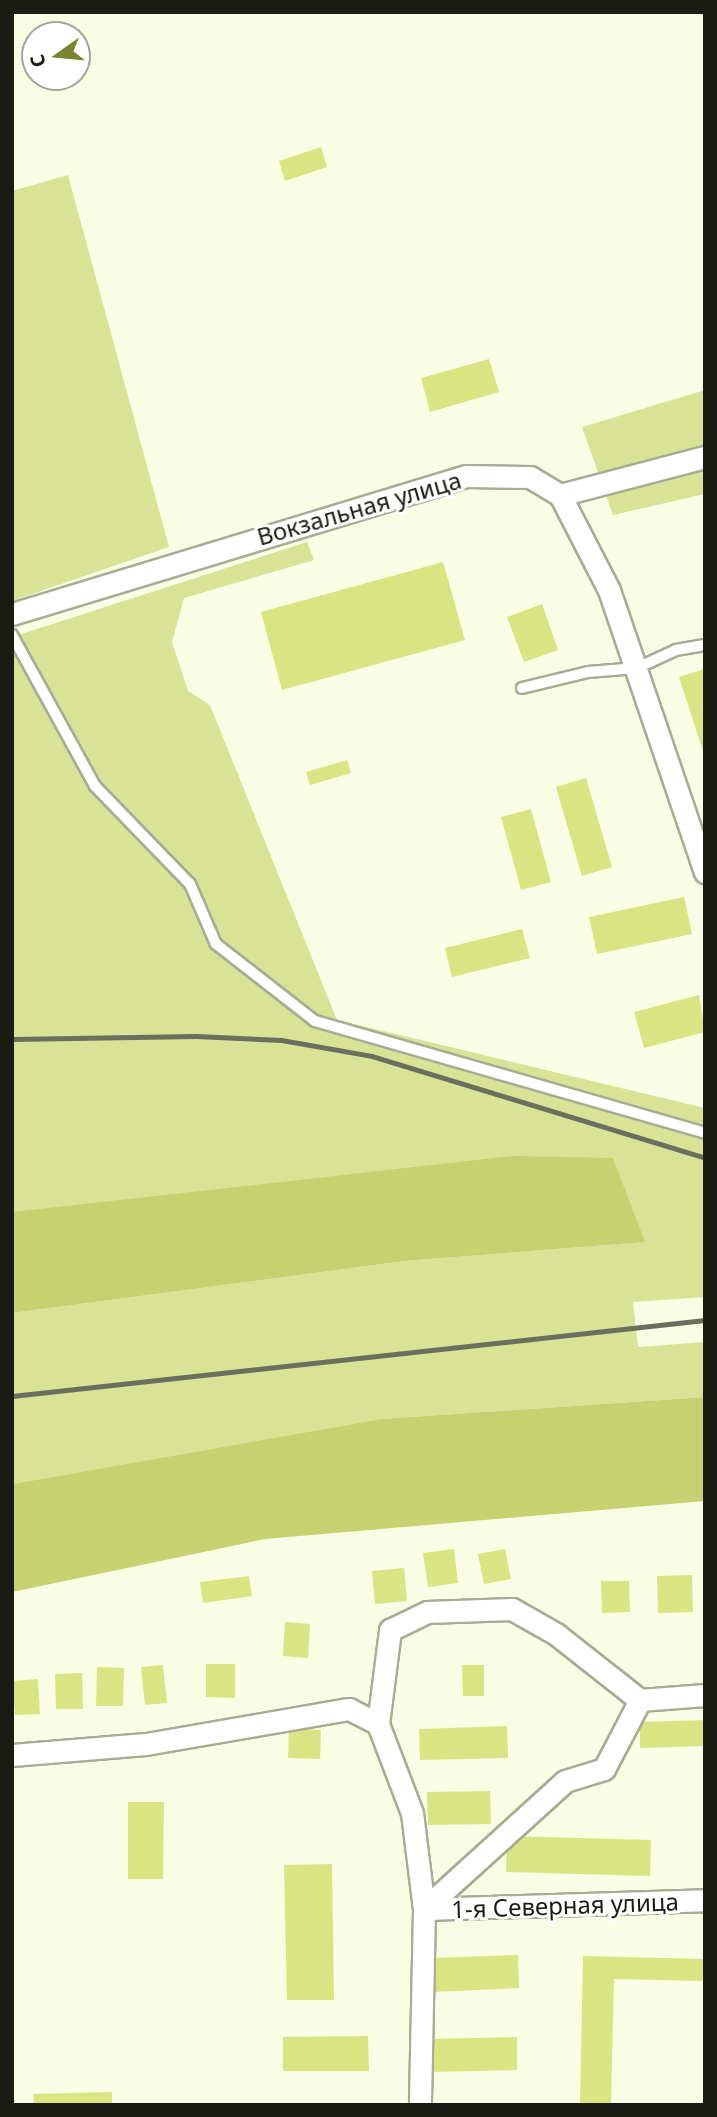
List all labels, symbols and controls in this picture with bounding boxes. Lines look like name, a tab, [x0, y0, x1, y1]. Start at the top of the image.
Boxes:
north arrow	[21, 21, 91, 91]
text: С	[24, 52, 52, 70]
street label: Вокзальная улица	[254, 465, 464, 551]
street label: 1-я Северная улица	[451, 1887, 679, 1923]

